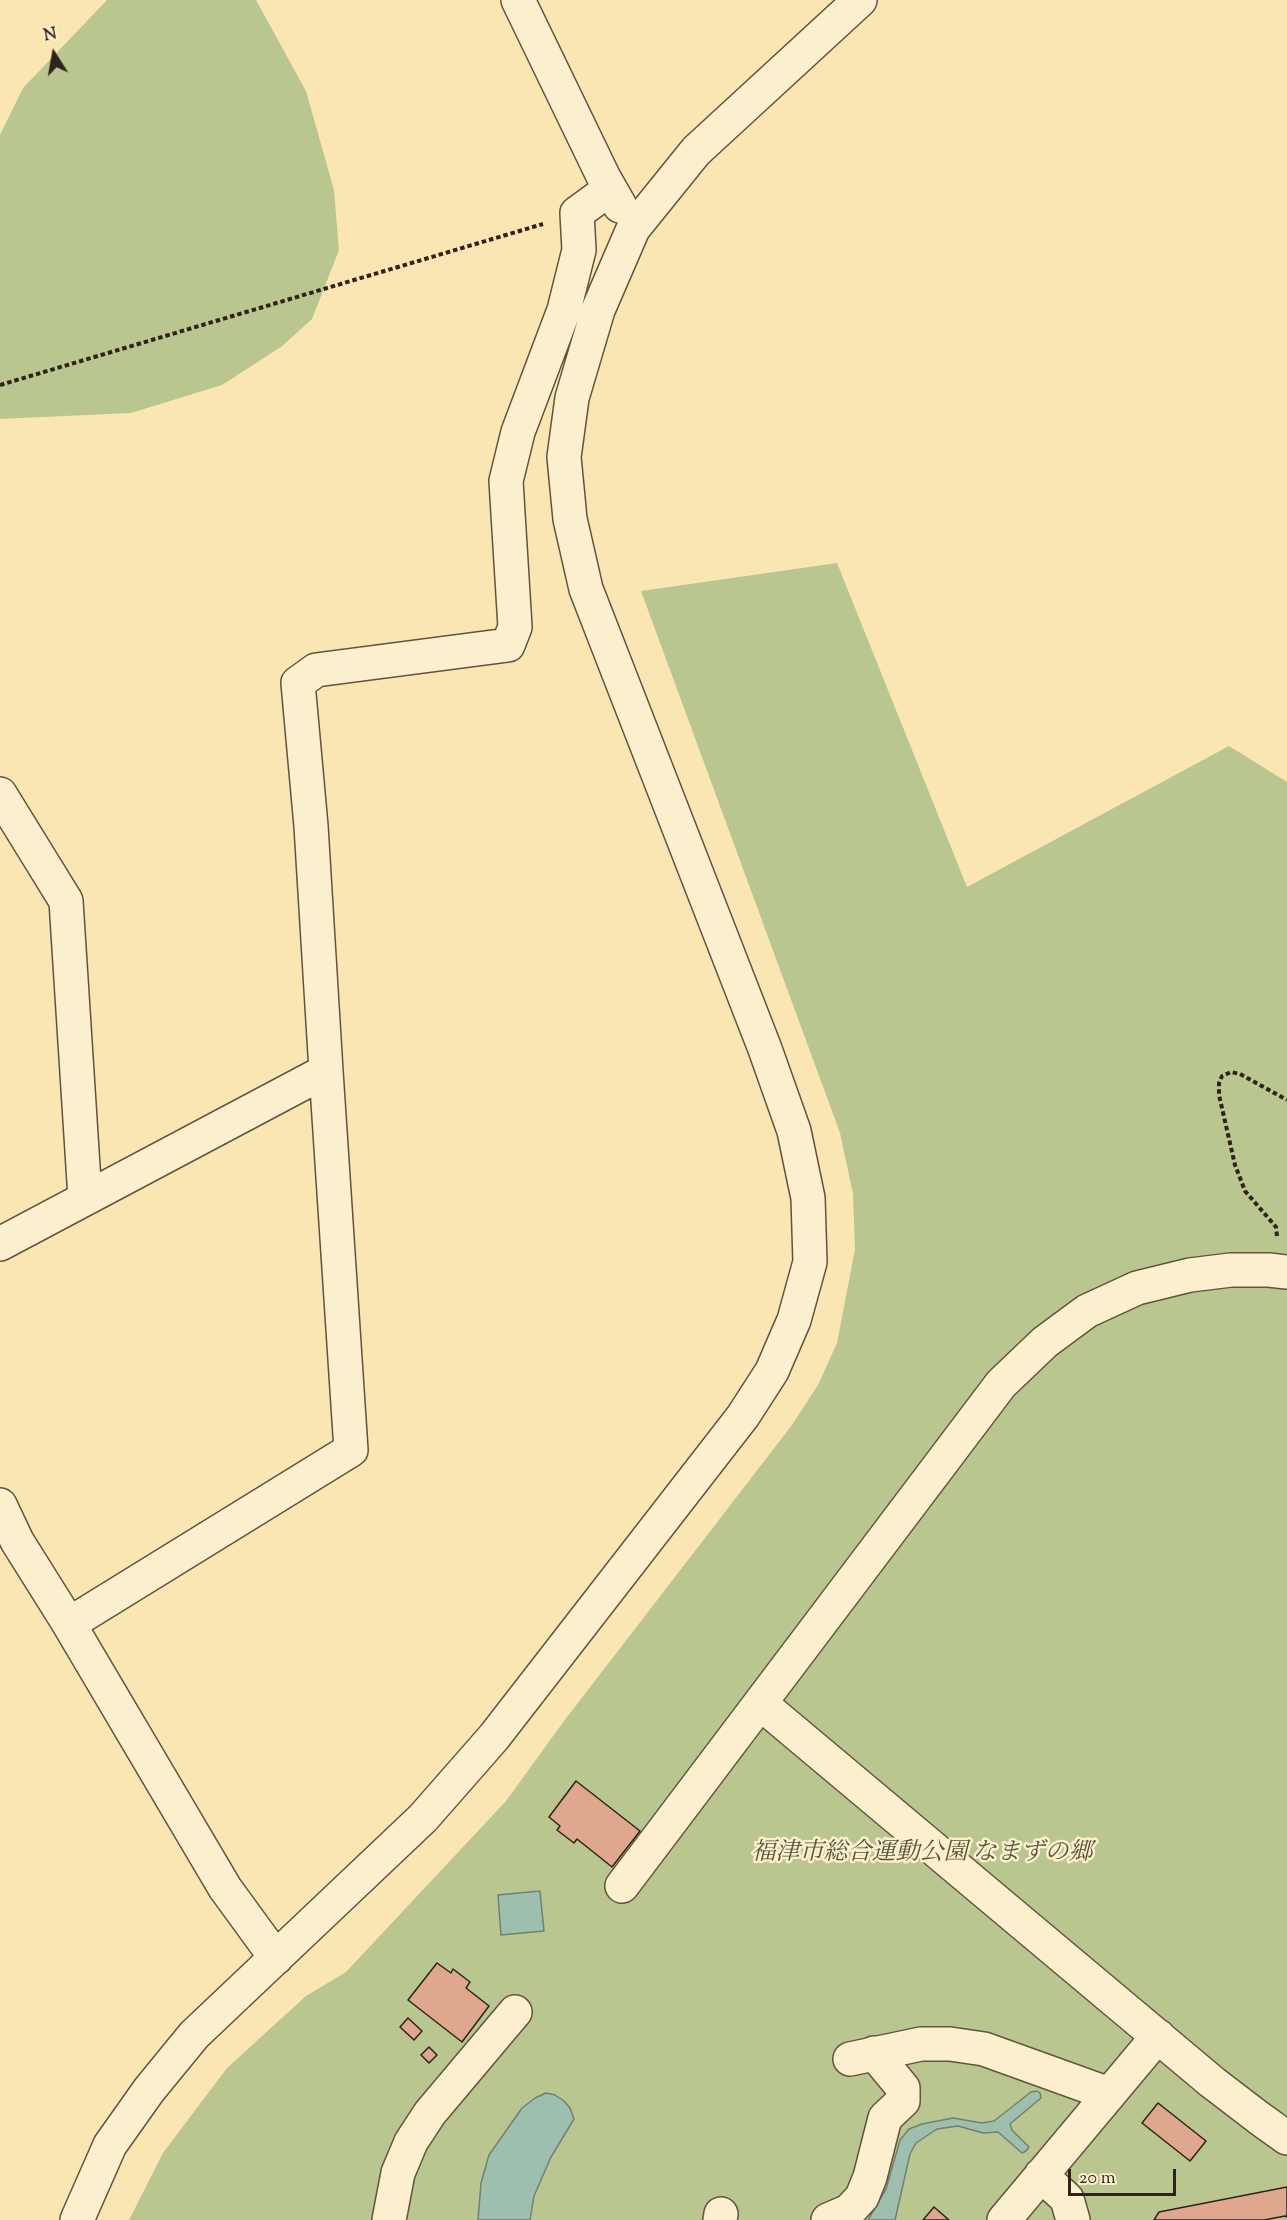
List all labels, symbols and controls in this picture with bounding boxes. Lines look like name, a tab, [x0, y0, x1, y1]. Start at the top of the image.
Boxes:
text: N	[42, 23, 59, 48]
north arrow	[24, 24, 84, 84]
park label: 福津市総合運動公園 なまずの郷	[751, 1841, 1093, 1869]
scale bar	[1071, 2157, 1179, 2195]
text: 20 m	[1079, 2166, 1116, 2192]

